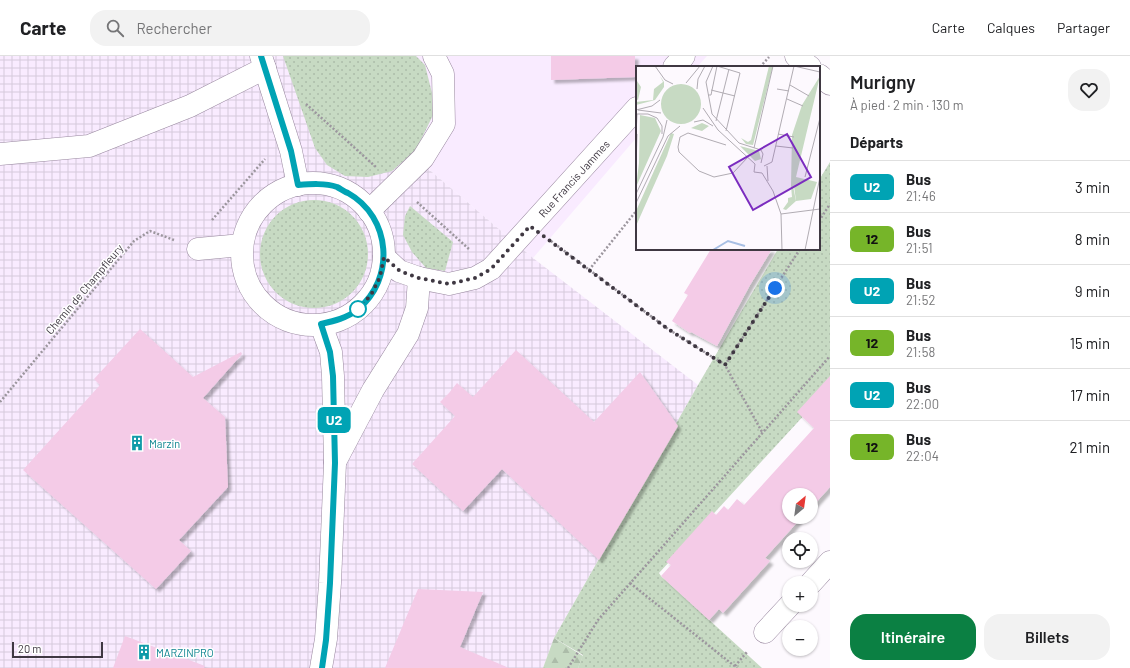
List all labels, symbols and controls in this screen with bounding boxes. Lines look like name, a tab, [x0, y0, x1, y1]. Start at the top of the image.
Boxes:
search box	[90, 10, 370, 46]
text: Carte	[20, 16, 66, 39]
icon: search	[104, 17, 126, 39]
text: Rechercher	[136, 19, 212, 37]
text: Carte	[932, 19, 965, 36]
text: Calques	[987, 19, 1035, 36]
text: Partager	[1057, 19, 1110, 36]
inset map	[636, 66, 820, 250]
button: heart	[1068, 69, 1110, 111]
text: Murigny	[850, 70, 916, 93]
text: À pied · 2 min · 130 m	[850, 97, 963, 113]
text: Départs	[850, 133, 903, 151]
street label: Rue Francis Jammes	[535, 137, 612, 219]
text: Bus	[906, 170, 931, 188]
text: U2	[864, 178, 880, 195]
text: 3 min	[1075, 178, 1110, 196]
text: 21:46	[906, 188, 936, 204]
text: Bus	[906, 222, 931, 240]
text: 12	[866, 230, 878, 247]
text: 8 min	[1075, 230, 1110, 248]
text: 21:51	[906, 240, 933, 256]
street label: Chemin de Champfleury	[43, 241, 125, 337]
text: Bus	[906, 274, 931, 292]
your location	[765, 278, 785, 298]
text: U2	[864, 282, 880, 299]
text: 9 min	[1075, 282, 1110, 300]
text: 21:52	[906, 292, 935, 308]
unlabelled marker	[349, 300, 367, 318]
text: Bus	[906, 326, 931, 344]
text: 12	[866, 334, 878, 351]
text: 15 min	[1070, 334, 1110, 352]
text: 21:58	[906, 344, 935, 360]
text: Bus	[906, 378, 931, 396]
text: U2	[864, 386, 880, 403]
text: 17 min	[1070, 386, 1110, 404]
text: 22:00	[906, 396, 939, 412]
line badge: U2	[316, 407, 352, 433]
text: U2	[326, 411, 342, 428]
text: Bus	[906, 430, 931, 448]
building icon: Marzin	[128, 434, 146, 452]
place label: Marzin	[149, 437, 180, 450]
text: 12	[866, 438, 878, 455]
text: 21 min	[1070, 438, 1110, 456]
text: 22:04	[906, 448, 939, 464]
north arrow	[782, 488, 818, 524]
map controls	[782, 488, 818, 656]
button: locate	[782, 532, 818, 568]
button: +	[782, 576, 818, 612]
button: Itinéraire	[850, 614, 976, 660]
button: Billets	[984, 614, 1110, 660]
button: −	[782, 620, 818, 656]
scale bar	[12, 640, 103, 659]
text: 20 m	[18, 642, 41, 655]
building icon: MARZINPRO	[135, 643, 153, 661]
place label: MARZINPRO	[156, 646, 214, 659]

